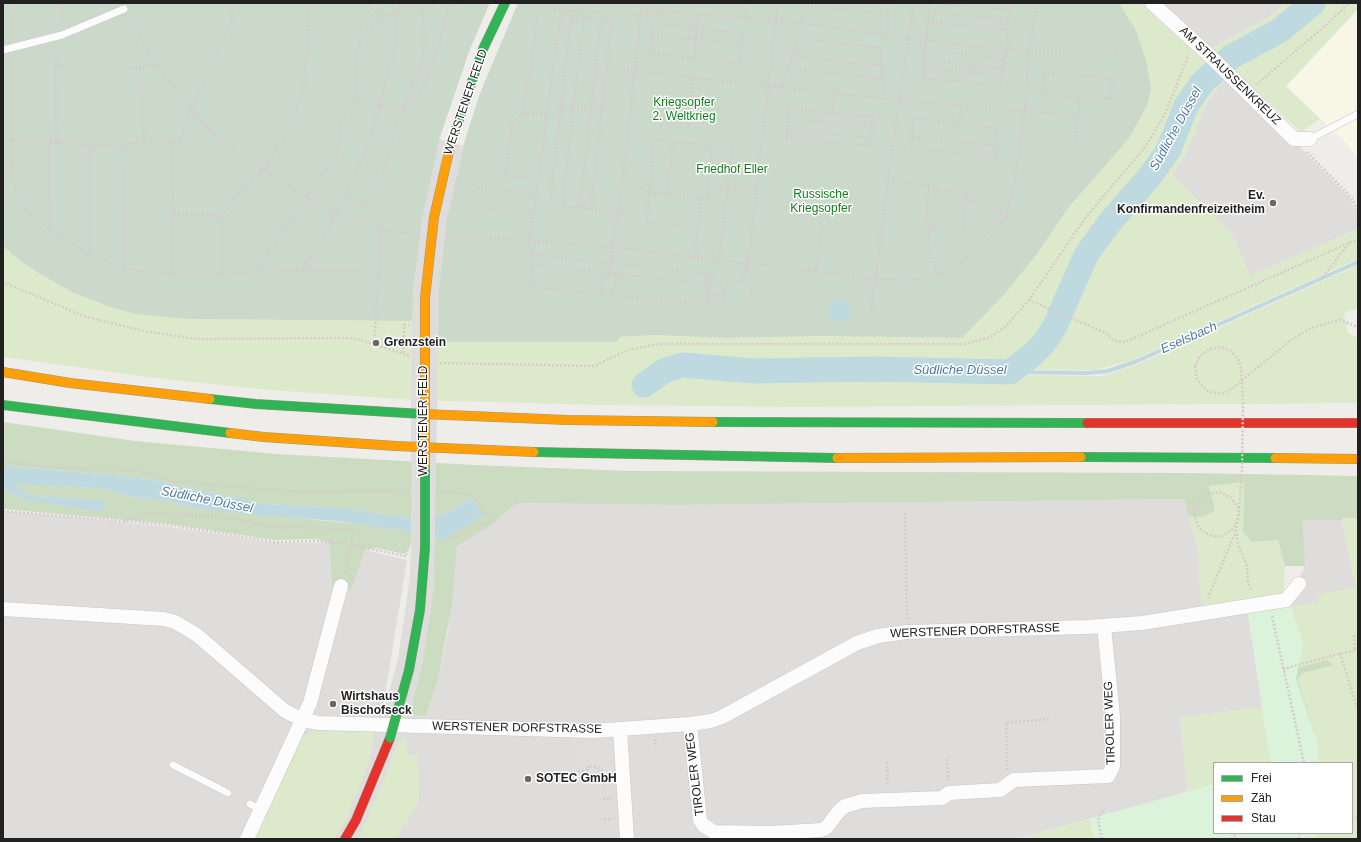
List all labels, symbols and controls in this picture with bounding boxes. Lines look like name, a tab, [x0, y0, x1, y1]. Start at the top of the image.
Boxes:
street label: AM STRAUSSENKREUZ	[1176, 24, 1284, 128]
street label: WERSTENER FELD	[441, 47, 491, 157]
water label: Südliche Düssel	[1147, 84, 1205, 174]
park label: Kriegsopfer 2. Weltkrieg	[652, 96, 716, 124]
park label: Friedhof Eller	[696, 163, 768, 177]
park label: Russische Kriegsopfer	[790, 188, 852, 216]
place label: Ev. Konfirmandenfreizeitheim	[1117, 189, 1265, 217]
marker: Ev. Konfirmandenfreizeitheim	[1268, 198, 1278, 208]
water label: Eselsbach	[1158, 319, 1220, 357]
place label: Grenzstein	[384, 336, 446, 350]
marker: Grenzstein	[371, 338, 381, 348]
water label: Südliche Düssel	[913, 362, 1007, 378]
street label: WERSTENER FELD	[417, 366, 431, 476]
water label: Südliche Düssel	[160, 483, 254, 517]
street label: WERSTENER DORFSTRASSE	[890, 621, 1060, 641]
street label: TIROLER WEG	[1101, 681, 1119, 765]
place label: Wirtshaus Bischofseck	[341, 690, 412, 718]
marker: Wirtshaus Bischofseck	[328, 699, 338, 709]
street label: WERSTENER DORFSTRASSE	[432, 719, 602, 737]
street label: TIROLER WEG	[683, 731, 707, 817]
legend	[1213, 762, 1353, 834]
text: Frei	[1251, 771, 1272, 785]
place label: SOTEC GmbH	[536, 772, 617, 786]
marker: SOTEC GmbH	[523, 774, 533, 784]
text: Zäh	[1251, 791, 1272, 805]
text: Stau	[1251, 811, 1276, 825]

